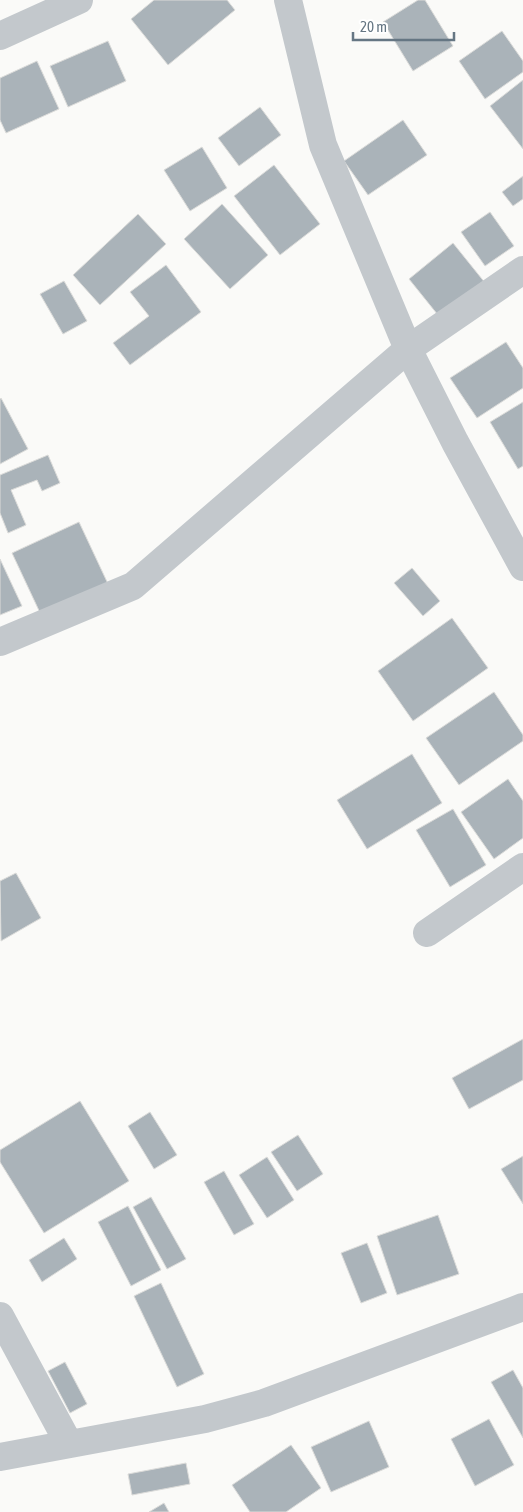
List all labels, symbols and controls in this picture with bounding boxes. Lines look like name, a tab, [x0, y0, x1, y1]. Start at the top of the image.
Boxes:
scale bar	[353, 10, 454, 42]
text: 20 m	[360, 18, 387, 35]

